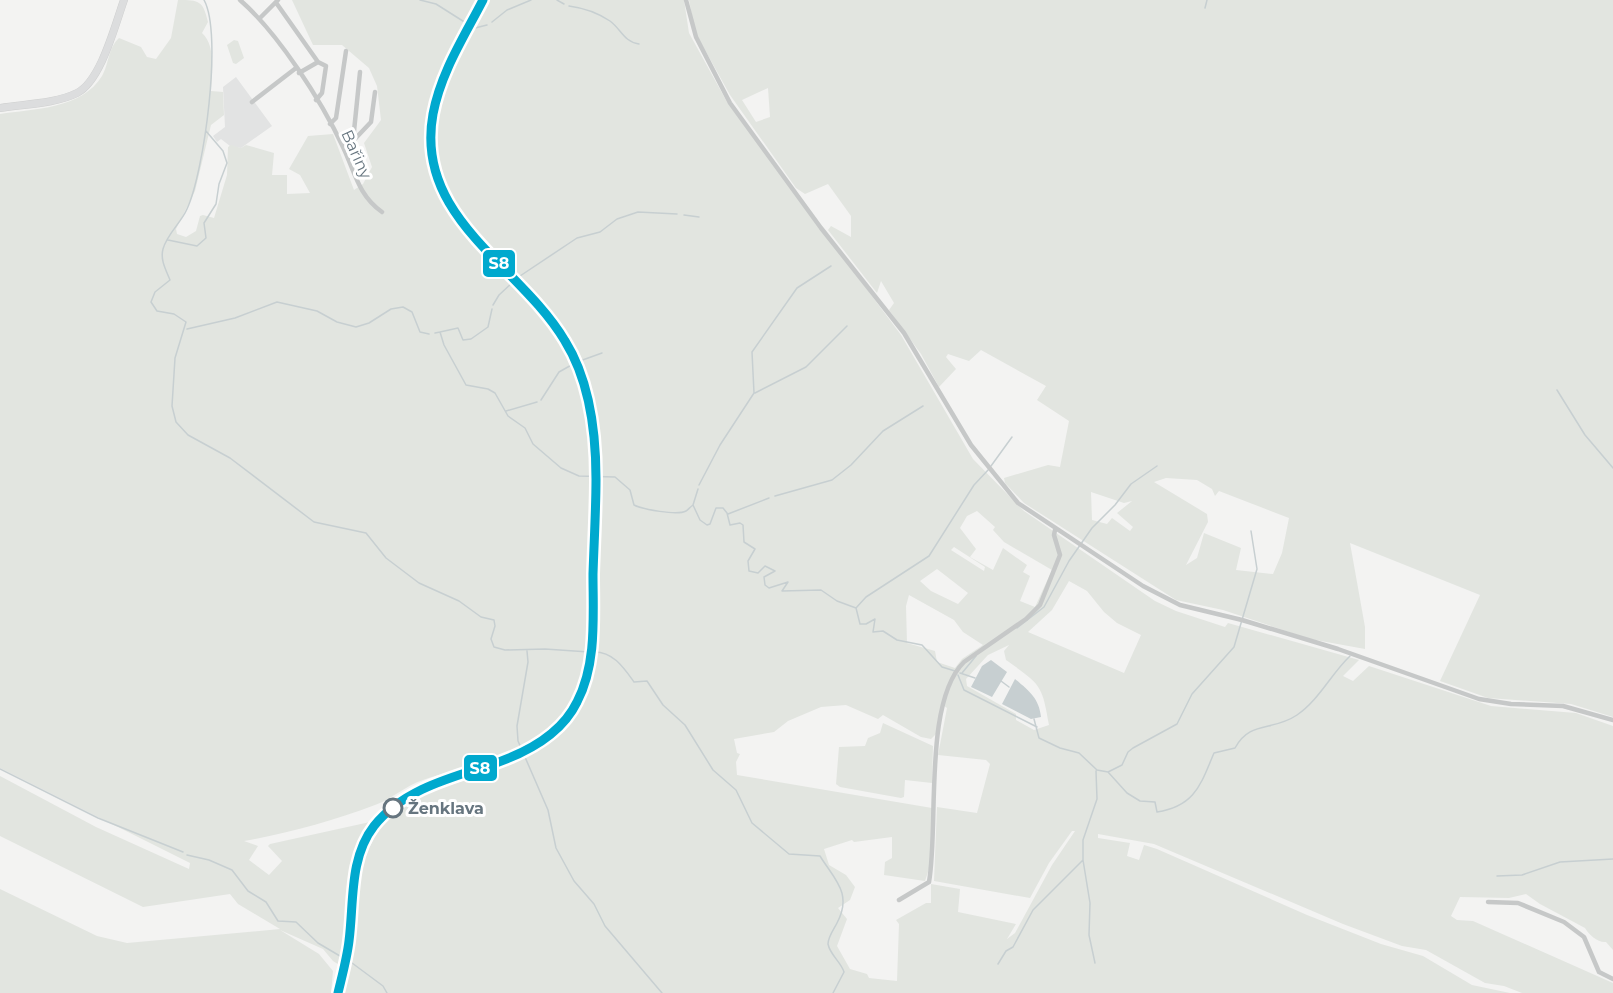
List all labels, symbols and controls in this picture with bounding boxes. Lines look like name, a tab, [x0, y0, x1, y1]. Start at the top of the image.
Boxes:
street label: Bařiny	[337, 127, 376, 182]
line badge: S8	[482, 249, 516, 278]
text: S8	[489, 254, 509, 273]
line badge: S8	[463, 754, 498, 782]
text: S8	[470, 759, 490, 778]
marker: Ženklava	[383, 798, 403, 818]
place label: Ženklava	[408, 799, 484, 818]

